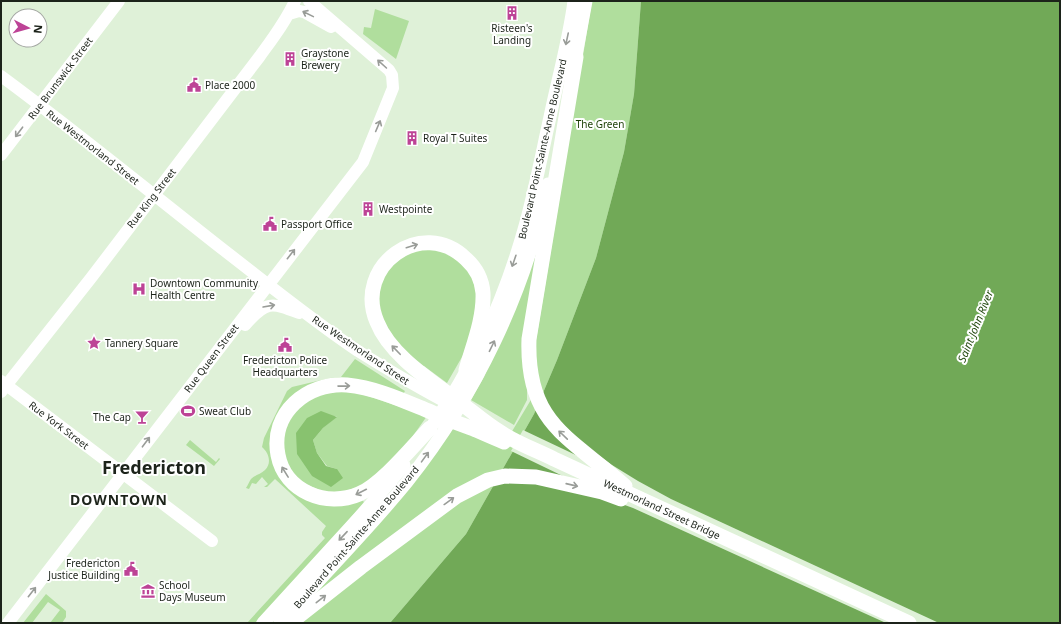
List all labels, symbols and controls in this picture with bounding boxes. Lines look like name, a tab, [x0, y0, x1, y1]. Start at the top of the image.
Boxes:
building icon: Risteen's Landing	[504, 5, 520, 21]
north arrow	[8, 8, 48, 48]
one-way arrow	[302, 10, 314, 18]
place label: Risteen's Landing	[491, 21, 533, 47]
text: N	[31, 24, 46, 34]
one-way arrow	[562, 33, 570, 46]
street label: Rue Brunswick Street	[24, 34, 96, 122]
place label: Graystone Brewery	[301, 46, 350, 72]
building icon: Graystone Brewery	[282, 51, 298, 67]
street label: Boulevard Point-Sainte-Anne Boulevard	[514, 57, 570, 241]
one-way arrow	[377, 59, 387, 69]
public building icon: Place 2000	[186, 77, 202, 93]
place label: Place 2000	[205, 78, 255, 92]
street label: Rue Westmorland Street	[44, 106, 143, 188]
park label: The Green	[576, 117, 624, 131]
one-way arrow	[374, 121, 382, 133]
one-way arrow	[14, 126, 23, 137]
building icon: Royal T Suites	[404, 130, 420, 146]
place label: Royal T Suites	[423, 131, 488, 145]
street label: Rue King Street	[123, 165, 179, 231]
building icon: Westpointe	[360, 201, 376, 217]
place label: Westpointe	[379, 202, 433, 216]
public building icon: Passport Office	[262, 216, 278, 232]
place label: Passport Office	[281, 217, 353, 231]
one-way arrow	[406, 242, 419, 249]
one-way arrow	[287, 248, 296, 259]
one-way arrow	[510, 254, 517, 267]
place label: Downtown Community Health Centre	[150, 276, 259, 302]
hospital icon: Downtown Community Health Centre	[131, 281, 147, 297]
water label: Saint John River	[954, 287, 997, 364]
one-way arrow	[263, 302, 276, 310]
street label: Rue Westmorland Street	[310, 312, 413, 388]
street label: Rue Queen Street	[181, 320, 242, 395]
place icon: Tannery Square	[86, 335, 102, 351]
place label: Tannery Square	[105, 336, 179, 350]
public building icon: Fredericton Police Headquarters	[277, 337, 293, 353]
one-way arrow	[489, 340, 497, 352]
one-way arrow	[391, 345, 401, 355]
place label: Fredericton Police Headquarters	[243, 353, 327, 379]
one-way arrow	[337, 382, 350, 390]
street label: Rue York Street	[26, 398, 92, 452]
sports icon: Sweat Club	[180, 403, 196, 419]
place label: Sweat Club	[199, 404, 251, 418]
bar icon: The Cap	[134, 409, 150, 425]
place label: The Cap	[93, 410, 131, 424]
one-way arrow	[558, 430, 568, 440]
one-way arrow	[142, 437, 151, 448]
one-way arrow	[421, 451, 429, 462]
district label: Fredericton	[102, 455, 206, 479]
street label: Boulevard Point-Sainte-Anne Boulevard	[290, 463, 422, 611]
one-way arrow	[281, 466, 289, 478]
street label: Westmorland Street Bridge	[601, 476, 723, 542]
one-way arrow	[565, 482, 578, 489]
one-way arrow	[355, 489, 367, 497]
district label: DOWNTOWN	[70, 490, 168, 509]
one-way arrow	[443, 497, 454, 506]
one-way arrow	[339, 530, 348, 540]
place label: Fredericton Justice Building	[47, 556, 120, 582]
public building icon: Fredericton Justice Building	[123, 561, 139, 577]
place label: School Days Museum	[159, 578, 226, 604]
museum icon: School Days Museum	[140, 583, 156, 599]
one-way arrow	[27, 587, 36, 598]
one-way arrow	[315, 595, 326, 603]

